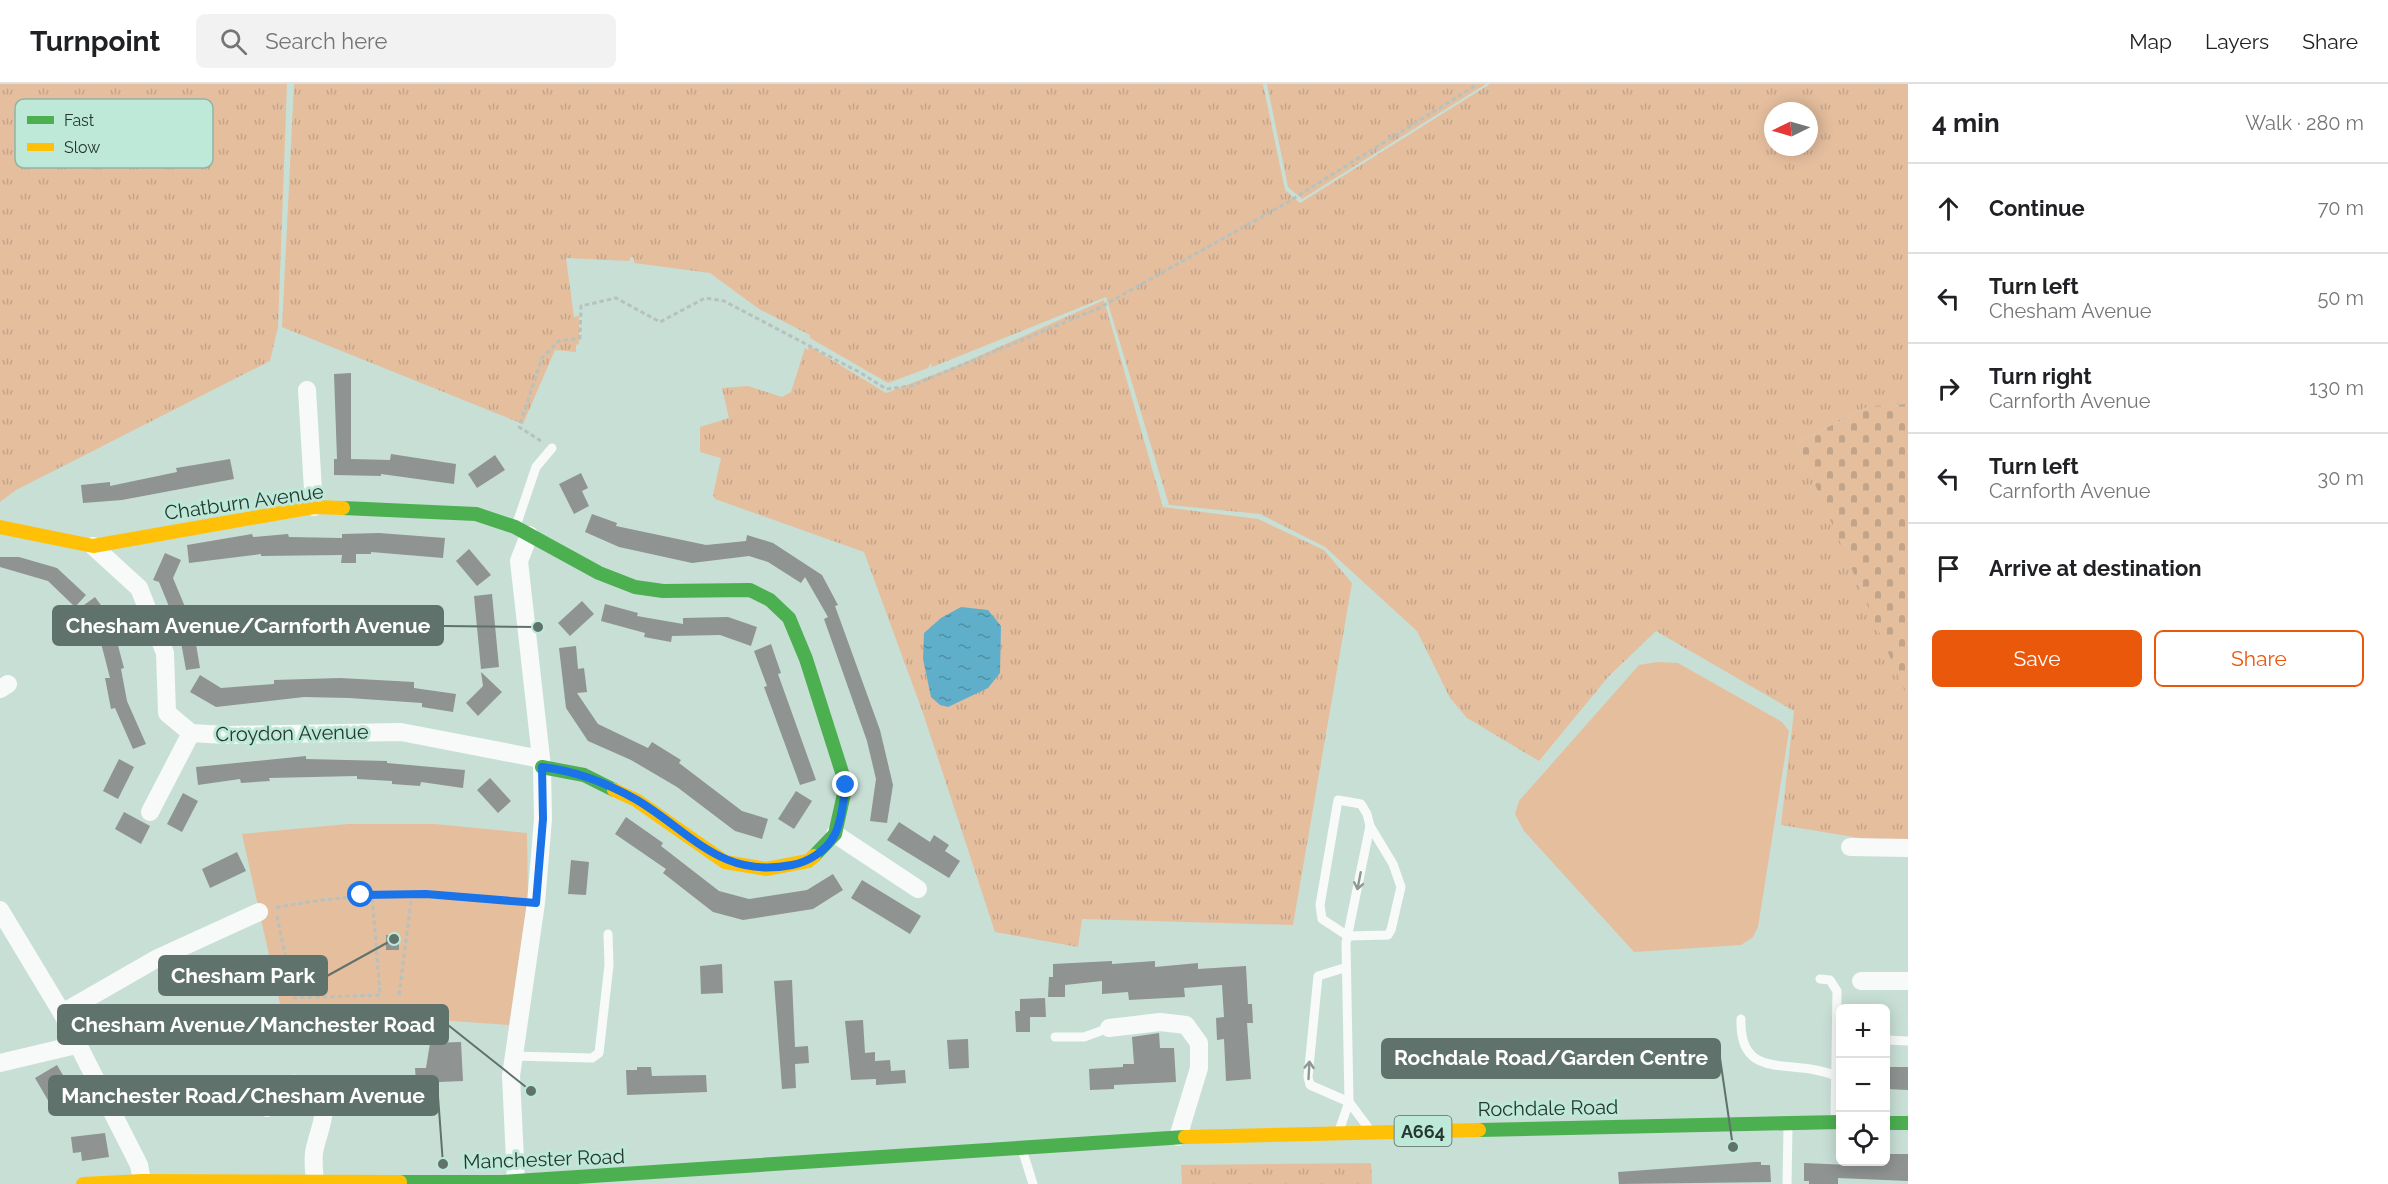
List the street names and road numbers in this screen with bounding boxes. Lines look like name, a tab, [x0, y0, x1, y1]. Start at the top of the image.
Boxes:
street label: Chatburn Avenue	[163, 479, 325, 525]
street label: Croydon Avenue	[215, 720, 369, 746]
street label: Rochdale Road	[1477, 1095, 1619, 1121]
road number: A664	[1394, 1116, 1452, 1146]
street label: Manchester Road	[463, 1144, 625, 1174]

